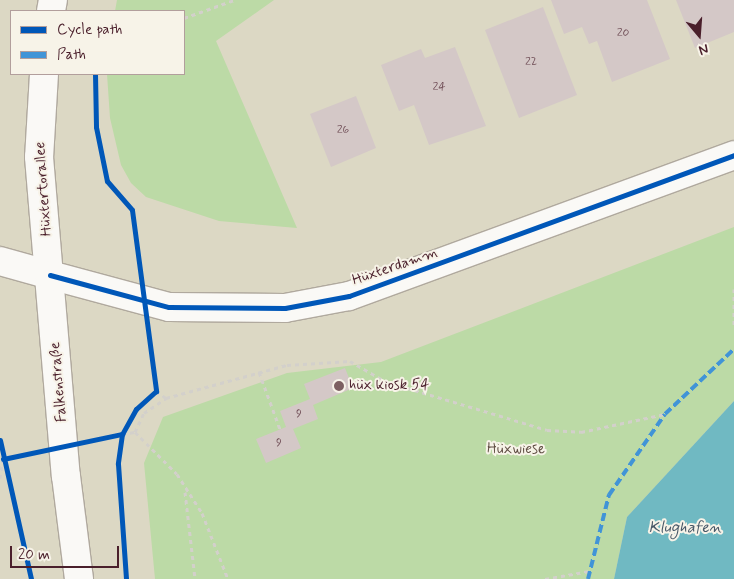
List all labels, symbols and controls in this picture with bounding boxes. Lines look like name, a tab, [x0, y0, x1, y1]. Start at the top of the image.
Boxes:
legend	[10, 10, 185, 75]
north arrow	[674, 10, 724, 60]
text: Cycle path	[57, 20, 122, 40]
house number: 20	[617, 27, 629, 41]
text: N	[696, 39, 711, 59]
text: Path	[57, 45, 86, 65]
house number: 22	[525, 56, 537, 70]
house number: 24	[432, 81, 446, 95]
house number: 26	[337, 124, 349, 138]
street label: Hüxtertorallee	[32, 141, 56, 237]
street label: Hüxterdamm	[350, 244, 440, 290]
street label: Falkenstraße	[47, 341, 71, 423]
place label: hüx kiosk 54	[349, 377, 429, 395]
marker: hüx kiosk 54	[333, 380, 345, 392]
house number: 9	[296, 408, 302, 422]
house number: 9	[276, 437, 282, 451]
park label: Hüxwiese	[487, 441, 545, 459]
water label: Klughafen	[648, 518, 722, 538]
scale bar	[12, 536, 121, 568]
text: 20 m	[18, 545, 50, 565]

